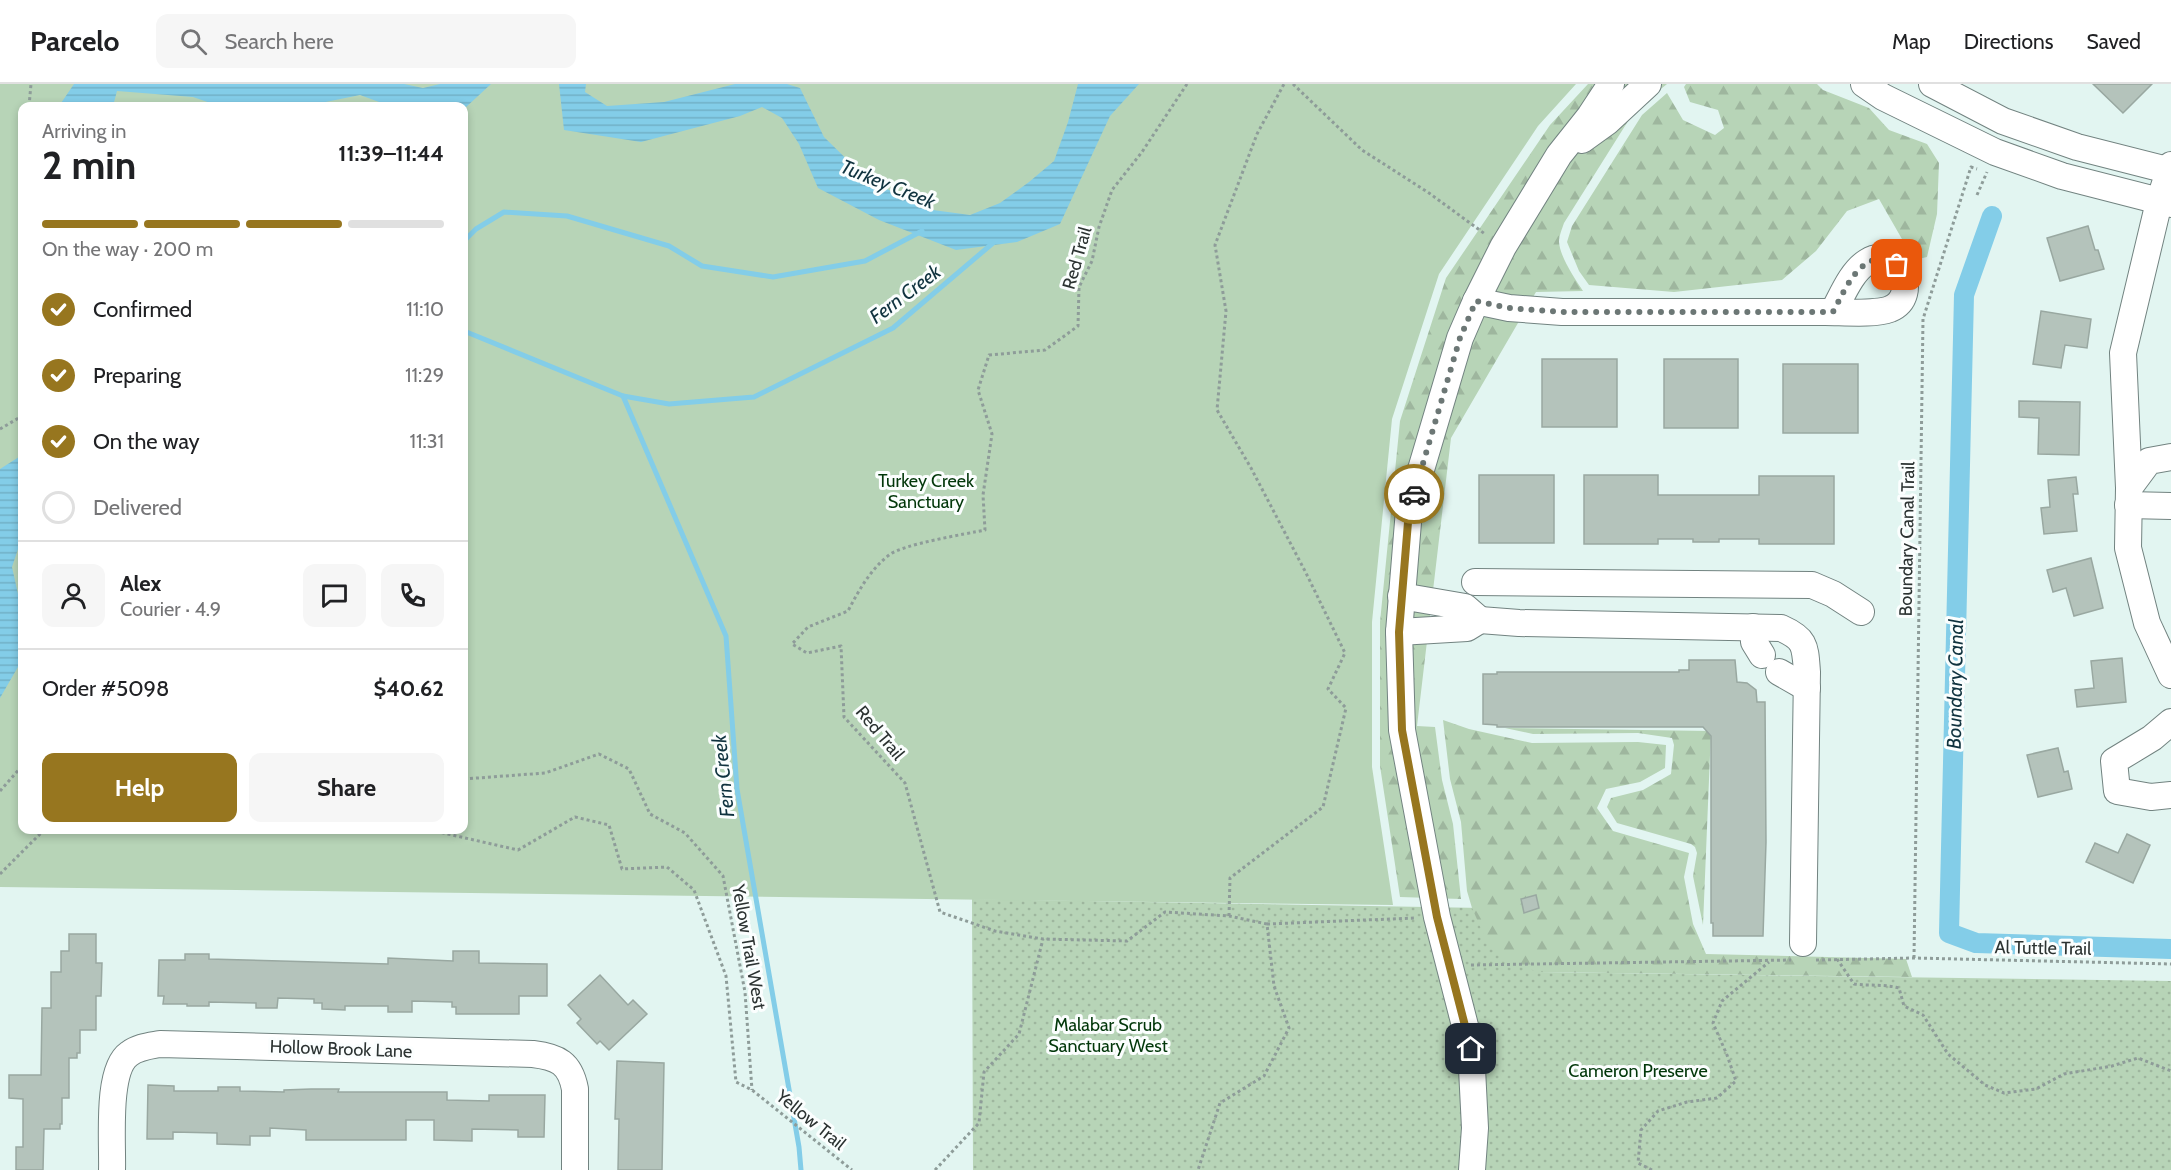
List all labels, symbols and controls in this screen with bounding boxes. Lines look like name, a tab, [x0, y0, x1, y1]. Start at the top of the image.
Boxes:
search box	[156, 14, 576, 68]
text: Parcelo	[30, 24, 120, 58]
icon: search	[177, 25, 210, 58]
text: Search here	[225, 28, 334, 55]
text: Map	[1892, 29, 1931, 54]
text: Directions	[1964, 29, 2053, 54]
text: Saved	[2086, 29, 2141, 54]
text: Arriving in	[42, 119, 126, 143]
text: 11:39–11:44	[338, 140, 444, 167]
text: 2 min	[42, 141, 136, 189]
water label: Turkey Creek	[837, 154, 940, 214]
street label: Red Trail	[1058, 223, 1097, 292]
text: On the way · 200 m	[42, 237, 213, 261]
pin	[1871, 239, 1922, 290]
icon: bag	[1880, 248, 1913, 281]
water label: Fern Creek	[865, 259, 947, 329]
icon: check	[42, 293, 75, 326]
text: Confirmed	[93, 296, 192, 323]
text: 11:10	[406, 297, 444, 321]
icon: check	[42, 359, 75, 392]
text: Preparing	[93, 362, 181, 389]
text: 11:29	[405, 363, 444, 387]
icon: check	[42, 425, 75, 458]
text: On the way	[93, 428, 200, 455]
text: 11:31	[409, 429, 444, 453]
street label: Boundary Canal Trail	[1895, 461, 1919, 616]
courier	[1384, 464, 1444, 524]
park label: Turkey Creek Sanctuary	[878, 470, 975, 513]
icon: car	[1398, 478, 1431, 511]
text: Delivered	[93, 494, 182, 521]
button: person	[42, 564, 105, 627]
button: chat	[303, 564, 366, 627]
button: phone	[381, 564, 444, 627]
text: Alex	[120, 570, 161, 597]
text: Courier · 4.9	[120, 597, 221, 621]
water label: Boundary Canal	[1942, 618, 1968, 749]
text: Order #5098	[42, 675, 169, 702]
text: $40.62	[373, 675, 444, 702]
street label: Red Trail	[851, 701, 909, 765]
water label: Fern Creek	[707, 732, 739, 819]
button: Help	[42, 753, 237, 822]
button: Share	[249, 753, 444, 822]
street label: Yellow Trail West	[727, 882, 771, 1011]
street label: Al Tuttle Trail	[1995, 936, 2092, 960]
park label: Malabar Scrub Sanctuary West	[1048, 1014, 1168, 1057]
pin	[1445, 1023, 1496, 1074]
icon: home	[1454, 1032, 1487, 1065]
street label: Hollow Brook Lane	[269, 1036, 413, 1062]
park label: Cameron Preserve	[1568, 1060, 1708, 1082]
street label: Yellow Trail	[771, 1085, 851, 1155]

